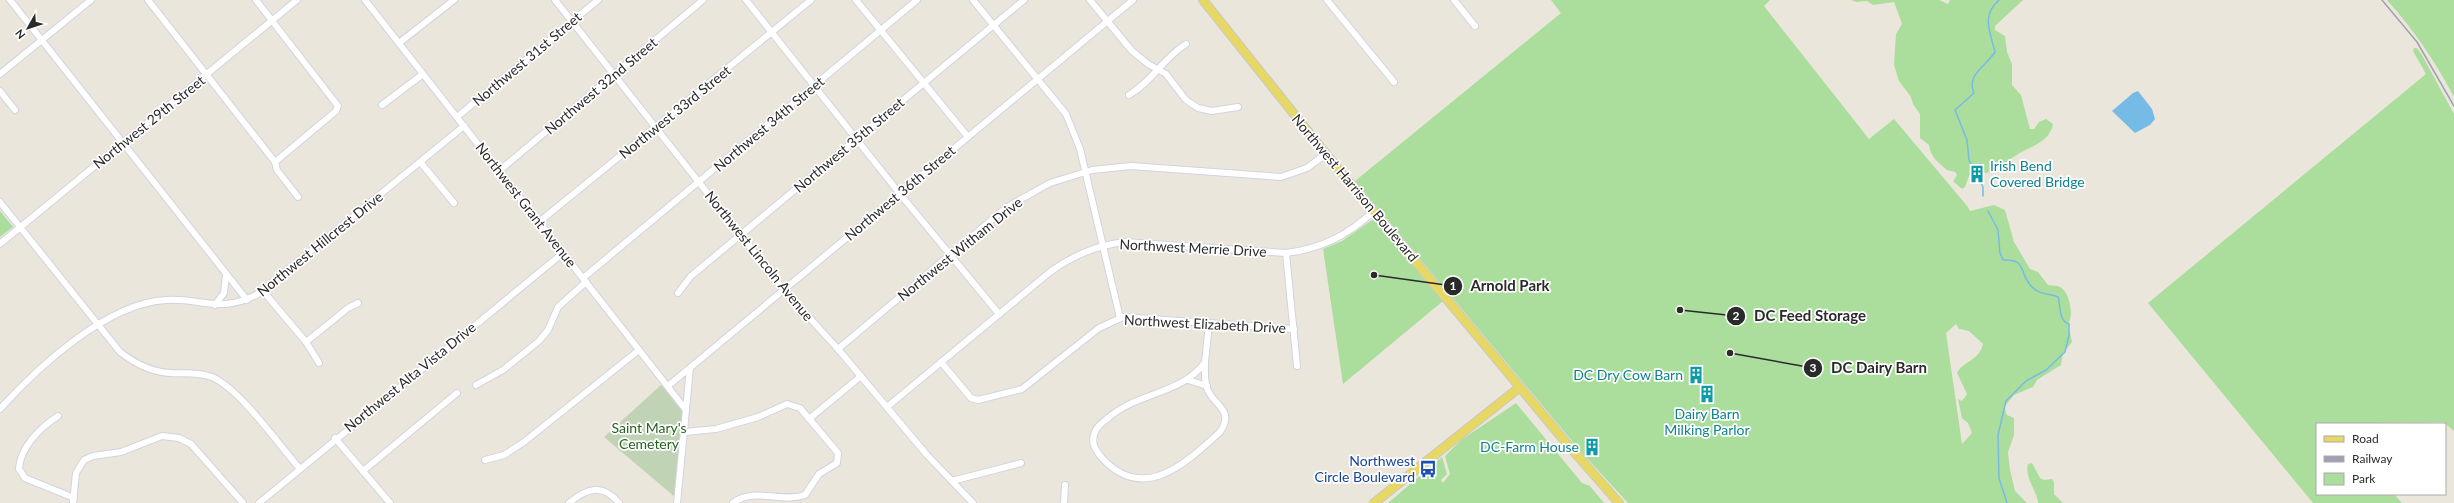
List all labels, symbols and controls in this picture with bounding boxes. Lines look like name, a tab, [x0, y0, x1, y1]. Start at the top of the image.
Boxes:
north arrow	[8, 8, 48, 48]
street label: Northwest 31st Street	[469, 8, 585, 109]
text: N	[12, 27, 28, 42]
street label: Northwest 32nd Street	[541, 34, 660, 138]
street label: Northwest 33rd Street	[615, 61, 734, 162]
street label: Northwest 29th Street	[89, 71, 208, 172]
street label: Northwest 34th Street	[710, 73, 827, 175]
street label: Northwest 35th Street	[790, 94, 907, 196]
street label: Northwest Harrison Boulevard	[1289, 110, 1422, 265]
street label: Northwest Grant Avenue	[472, 139, 580, 270]
street label: Northwest 36th Street	[841, 142, 958, 244]
place label: Irish Bend Covered Bridge	[1990, 157, 2085, 190]
building icon: Irish Bend Covered Bridge	[1967, 164, 1987, 184]
street label: Northwest Lincoln Avenue	[702, 187, 817, 324]
street label: Northwest Hillcrest Drive	[253, 188, 386, 300]
street label: Northwest Witham Drive	[894, 193, 1025, 304]
street label: Northwest Merrie Drive	[1119, 235, 1267, 260]
callout: Arnold Park	[1443, 273, 1558, 300]
text: Arnold Park	[1469, 276, 1551, 294]
text: 1	[1450, 278, 1457, 293]
callout: DC Feed Storage	[1726, 302, 1874, 329]
text: DC Feed Storage	[1754, 306, 1866, 324]
text: 2	[1733, 308, 1740, 323]
street label: Northwest Elizabeth Drive	[1124, 311, 1286, 336]
street label: Northwest Alta Vista Drive	[340, 318, 479, 435]
callout: DC Dairy Barn	[1803, 354, 1935, 381]
text: DC Dairy Barn	[1831, 358, 1927, 376]
text: 3	[1810, 360, 1817, 375]
building icon: DC Dry Cow Barn	[1686, 365, 1706, 385]
place label: DC Dry Cow Barn	[1573, 366, 1683, 383]
building icon: Dairy Barn Milking Parlor	[1697, 384, 1717, 404]
place label: Dairy Barn Milking Parlor	[1664, 405, 1750, 438]
park label: Saint Mary's Cemetery	[612, 419, 687, 452]
legend	[2316, 423, 2446, 495]
text: Road	[2352, 431, 2379, 446]
building icon: DC-Farm House	[1582, 437, 1602, 457]
place label: DC-Farm House	[1480, 438, 1579, 455]
text: Railway	[2352, 451, 2393, 466]
place label: Northwest Circle Boulevard	[1315, 452, 1415, 485]
bus stop icon: Northwest Circle Boulevard	[1418, 459, 1438, 479]
text: Park	[2352, 471, 2376, 486]

